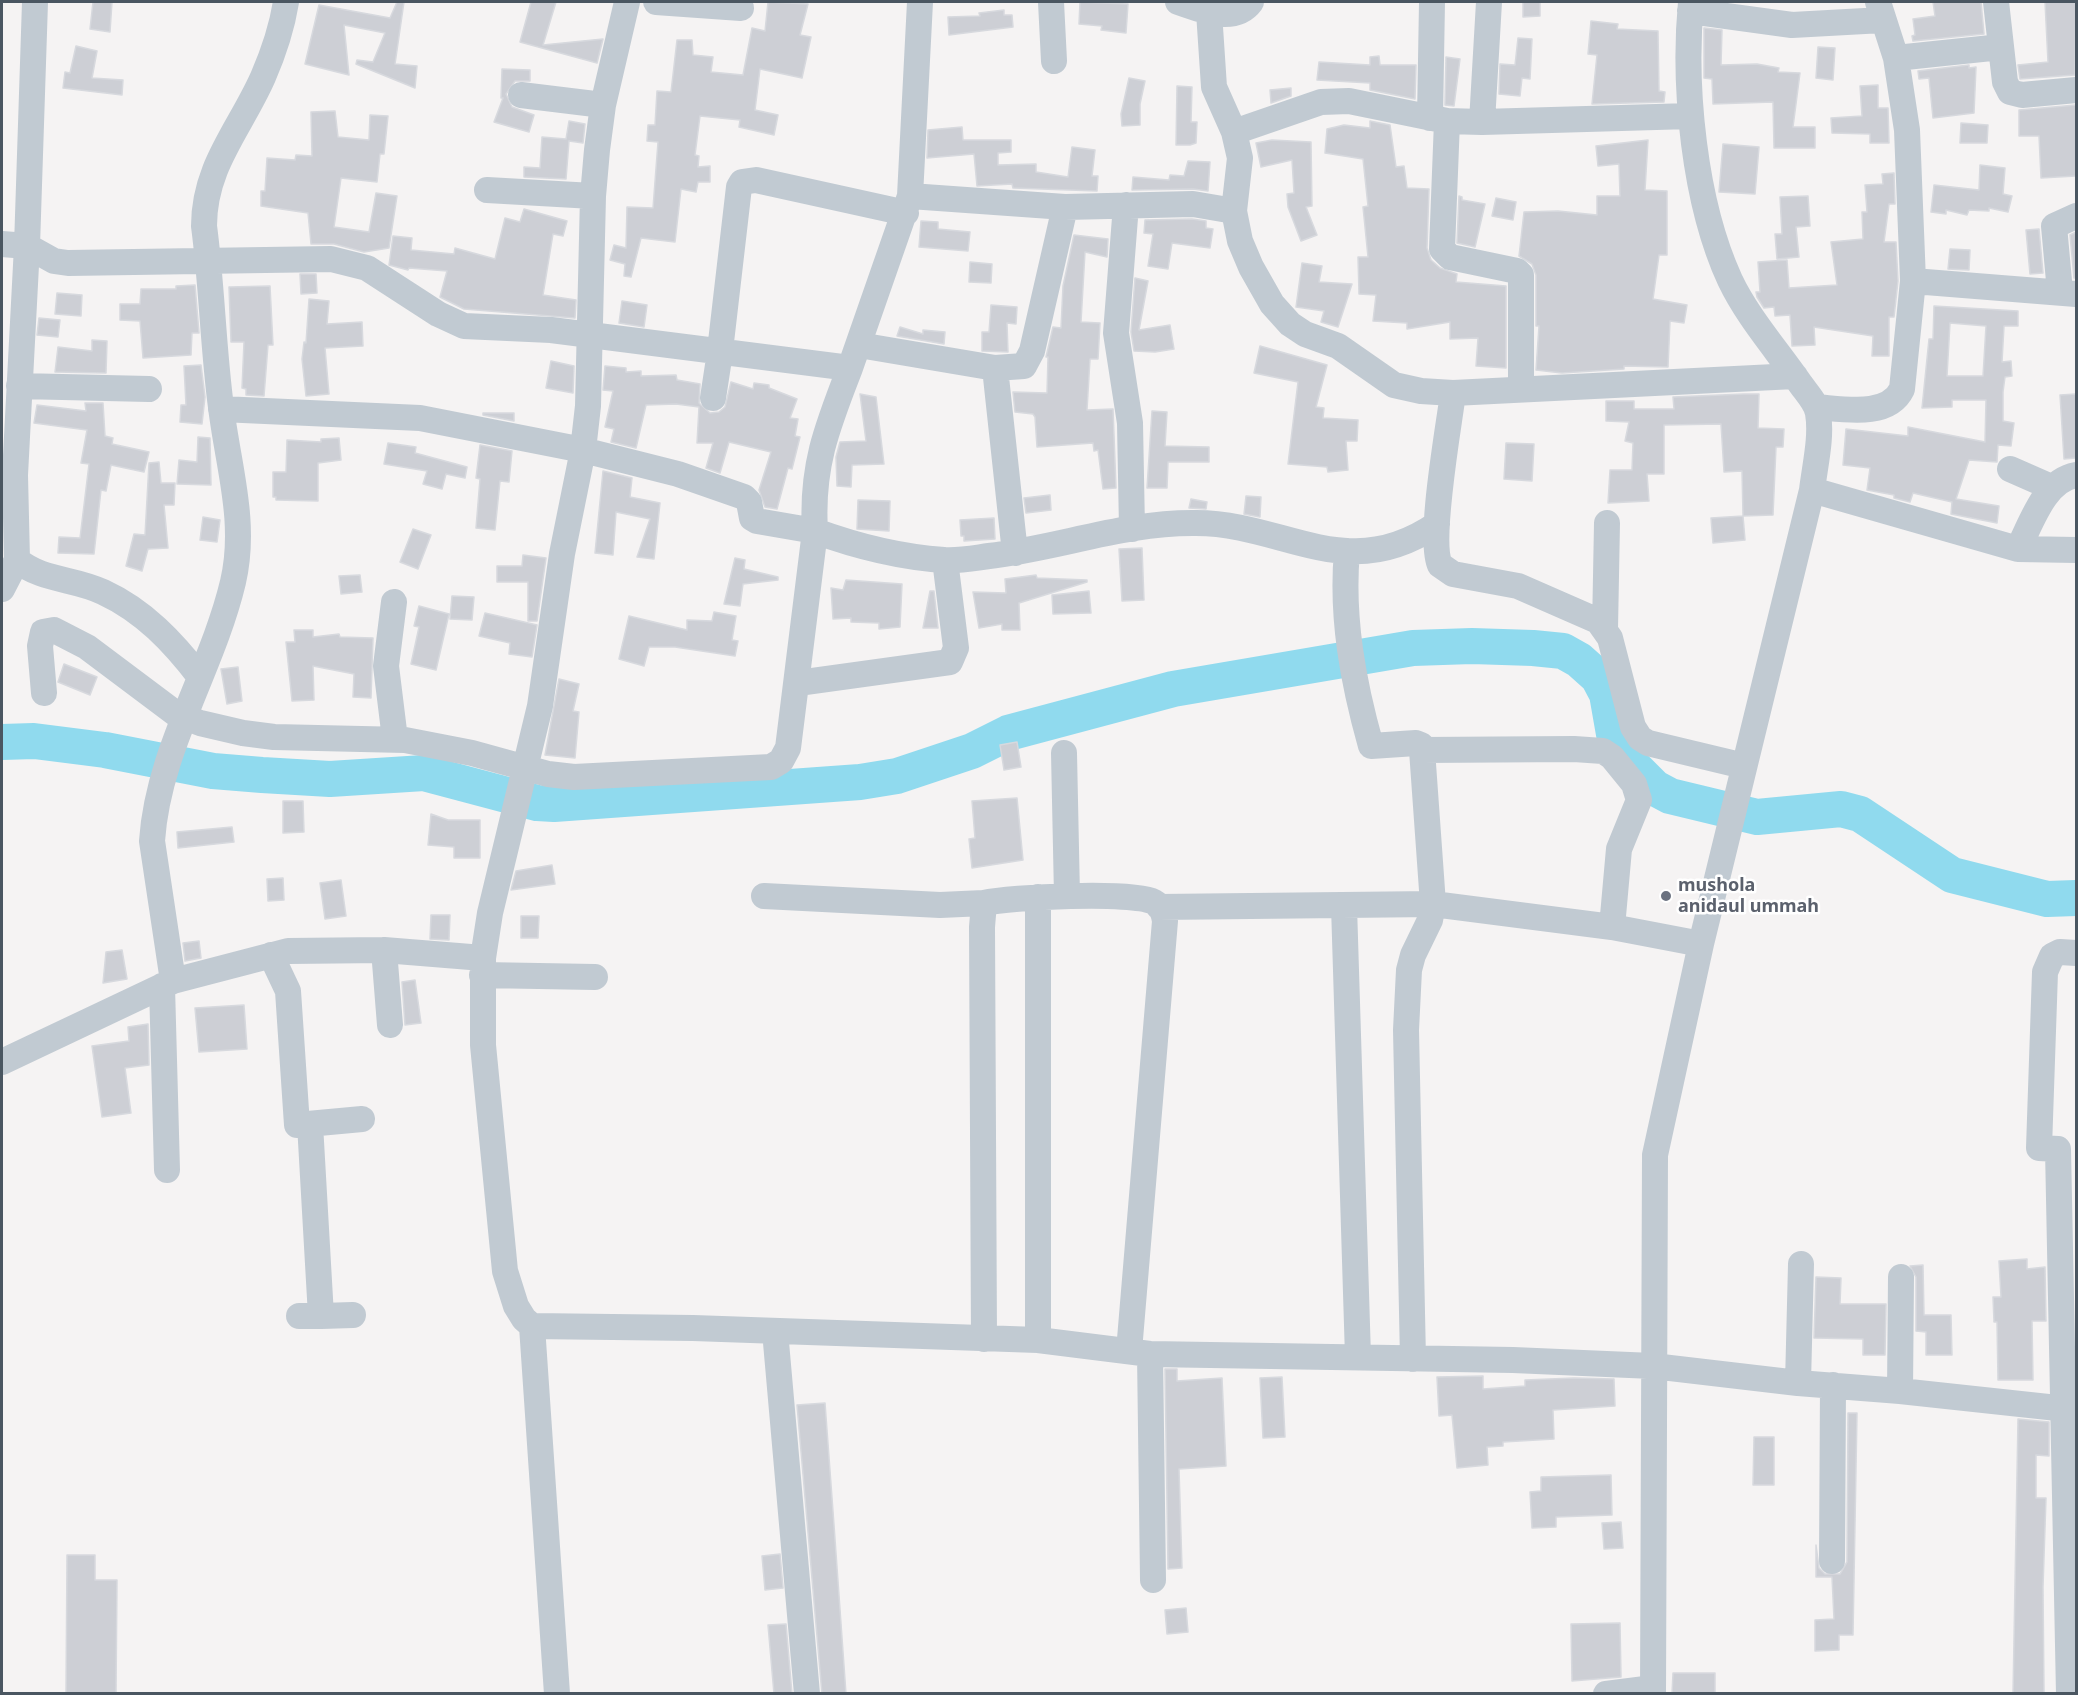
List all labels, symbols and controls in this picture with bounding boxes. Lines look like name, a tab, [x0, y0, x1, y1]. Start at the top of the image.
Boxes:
place label: mushola anidaul ummah	[1678, 875, 1819, 918]
marker: mushola anidaul ummah	[1659, 889, 1673, 903]

